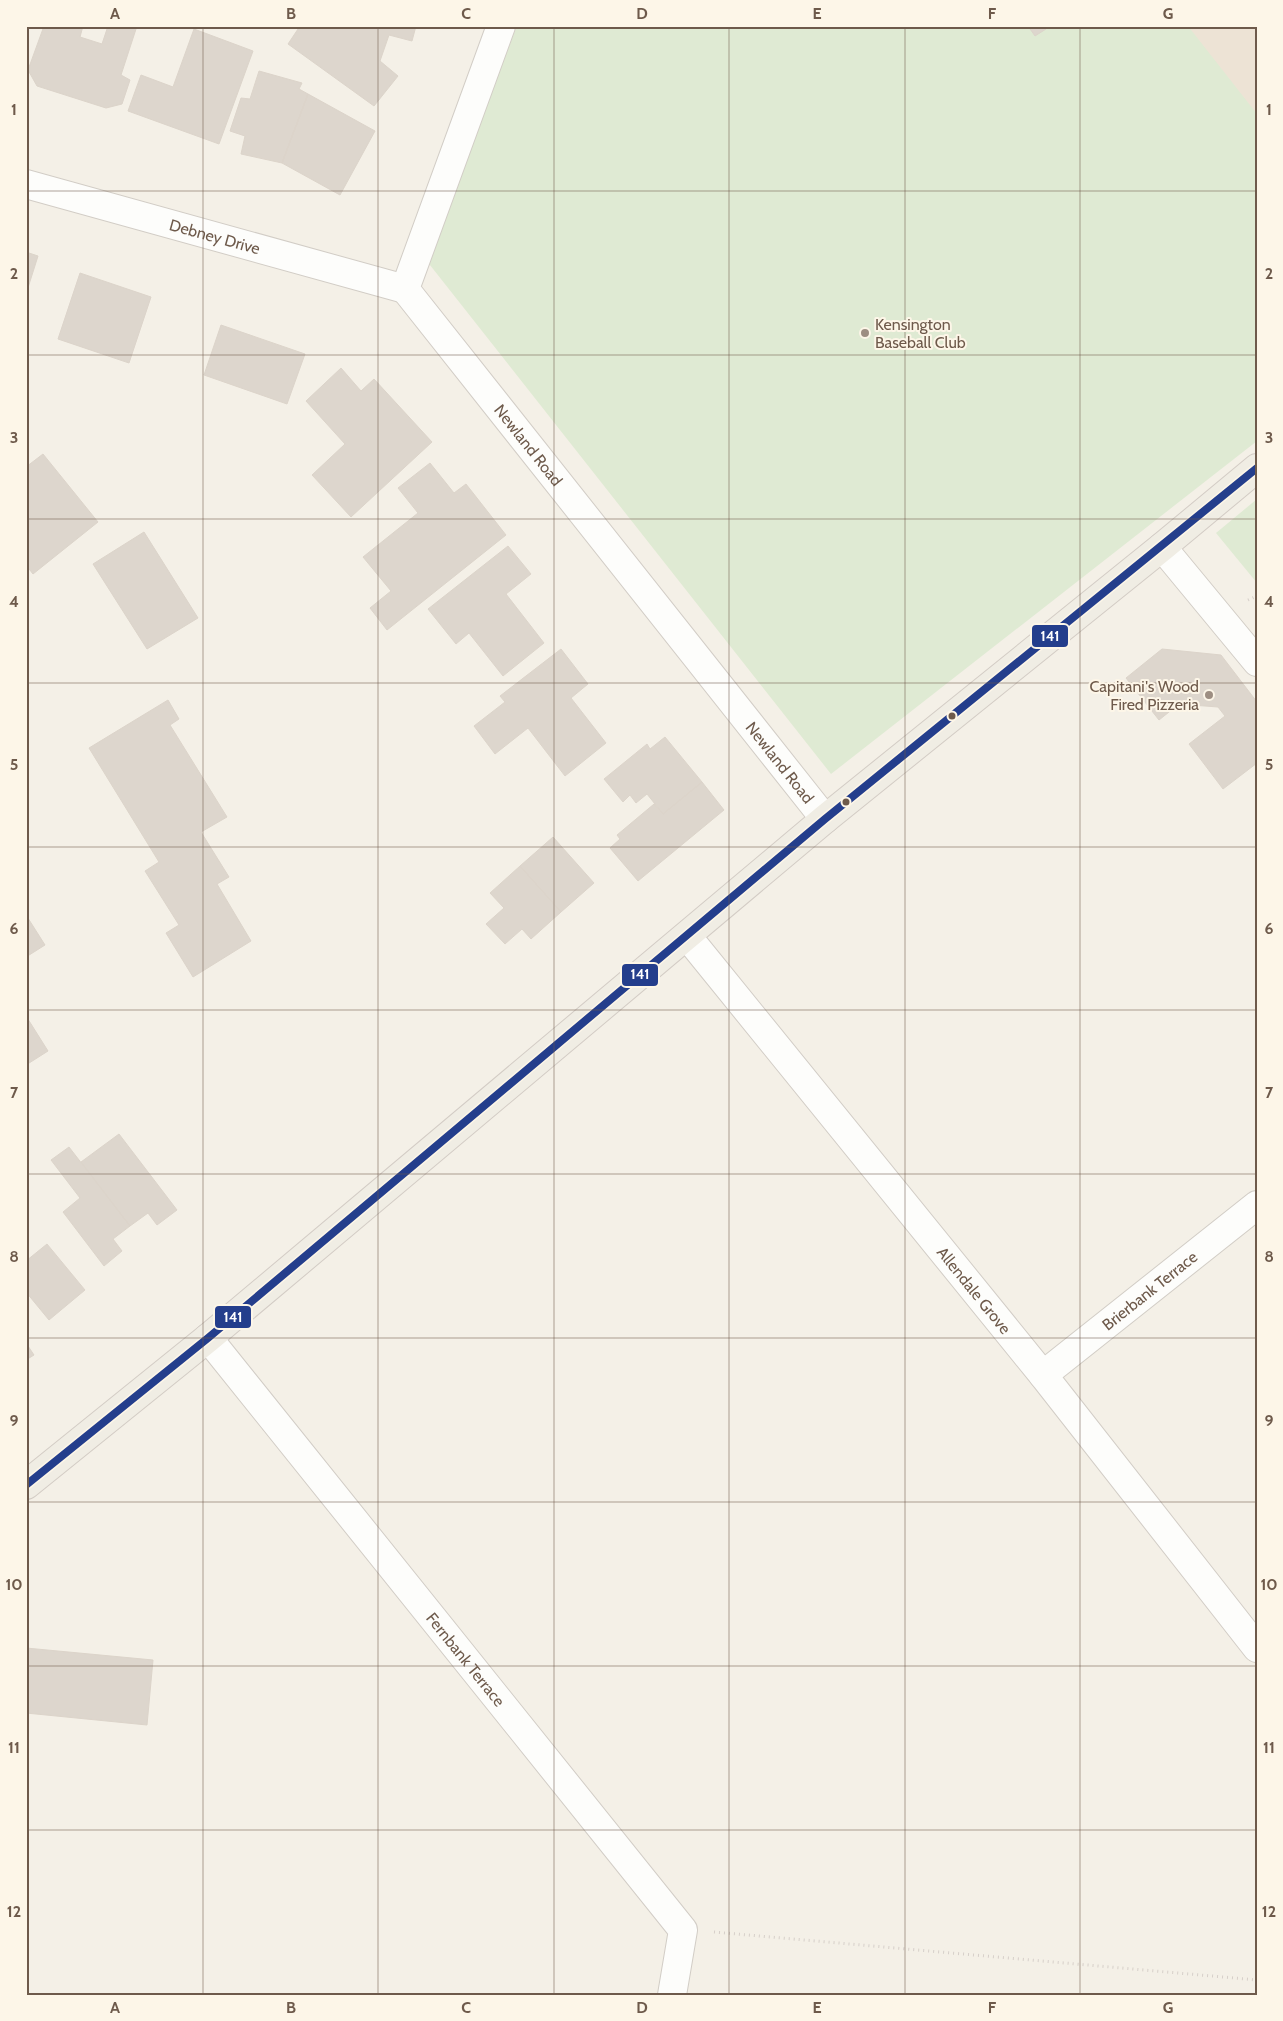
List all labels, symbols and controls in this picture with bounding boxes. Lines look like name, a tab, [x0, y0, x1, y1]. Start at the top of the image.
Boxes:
text: A	[110, 4, 120, 23]
text: B	[286, 4, 296, 23]
text: C	[461, 4, 471, 23]
text: D	[636, 4, 648, 23]
text: E	[812, 4, 822, 23]
text: F	[988, 4, 997, 23]
text: G	[1163, 4, 1173, 23]
text: 1	[11, 100, 17, 119]
text: 1	[1266, 100, 1272, 119]
street label: Debney Drive	[167, 215, 262, 258]
text: 2	[10, 264, 18, 283]
text: 2	[1265, 264, 1273, 283]
place label: Kensington Baseball Club	[875, 315, 966, 352]
marker: Kensington Baseball Club	[859, 327, 871, 339]
street label: Newland Road	[490, 401, 566, 490]
text: 3	[10, 428, 18, 447]
text: 3	[1265, 428, 1273, 447]
text: 4	[9, 592, 19, 611]
text: 4	[1264, 592, 1274, 611]
line badge: 141	[1031, 624, 1069, 648]
text: 141	[1041, 627, 1059, 645]
place label: Capitani's Wood Fired Pizzeria	[1090, 677, 1199, 714]
marker: Capitani's Wood Fired Pizzeria	[1203, 689, 1215, 701]
unlabelled marker	[947, 711, 957, 721]
street label: Newland Road	[742, 718, 818, 807]
text: 5	[10, 755, 18, 774]
text: 5	[1265, 755, 1273, 774]
unlabelled marker	[841, 797, 851, 807]
text: 6	[10, 919, 19, 938]
text: 6	[1265, 919, 1274, 938]
line badge: 141	[621, 963, 659, 987]
text: 141	[631, 965, 649, 983]
text: 7	[10, 1083, 19, 1102]
text: 7	[1265, 1083, 1274, 1102]
street label: Allendale Grove	[933, 1243, 1015, 1338]
text: 8	[9, 1247, 19, 1266]
street label: Brierbank Terrace	[1098, 1247, 1201, 1334]
text: 8	[1264, 1247, 1274, 1266]
line badge: 141	[214, 1305, 252, 1329]
text: 141	[224, 1308, 242, 1326]
text: 9	[10, 1411, 19, 1430]
text: 9	[1265, 1411, 1274, 1430]
text: 10	[5, 1575, 23, 1594]
text: 10	[1260, 1575, 1278, 1594]
street label: Fernbank Terrace	[422, 1609, 509, 1710]
text: 11	[8, 1738, 20, 1757]
text: 11	[1263, 1738, 1275, 1757]
text: 12	[7, 1902, 21, 1921]
text: 12	[1262, 1902, 1276, 1921]
text: A	[110, 1998, 120, 2017]
text: B	[286, 1998, 296, 2017]
text: C	[461, 1998, 471, 2017]
text: D	[636, 1998, 648, 2017]
text: E	[812, 1998, 822, 2017]
text: F	[988, 1998, 997, 2017]
text: G	[1163, 1998, 1173, 2017]

